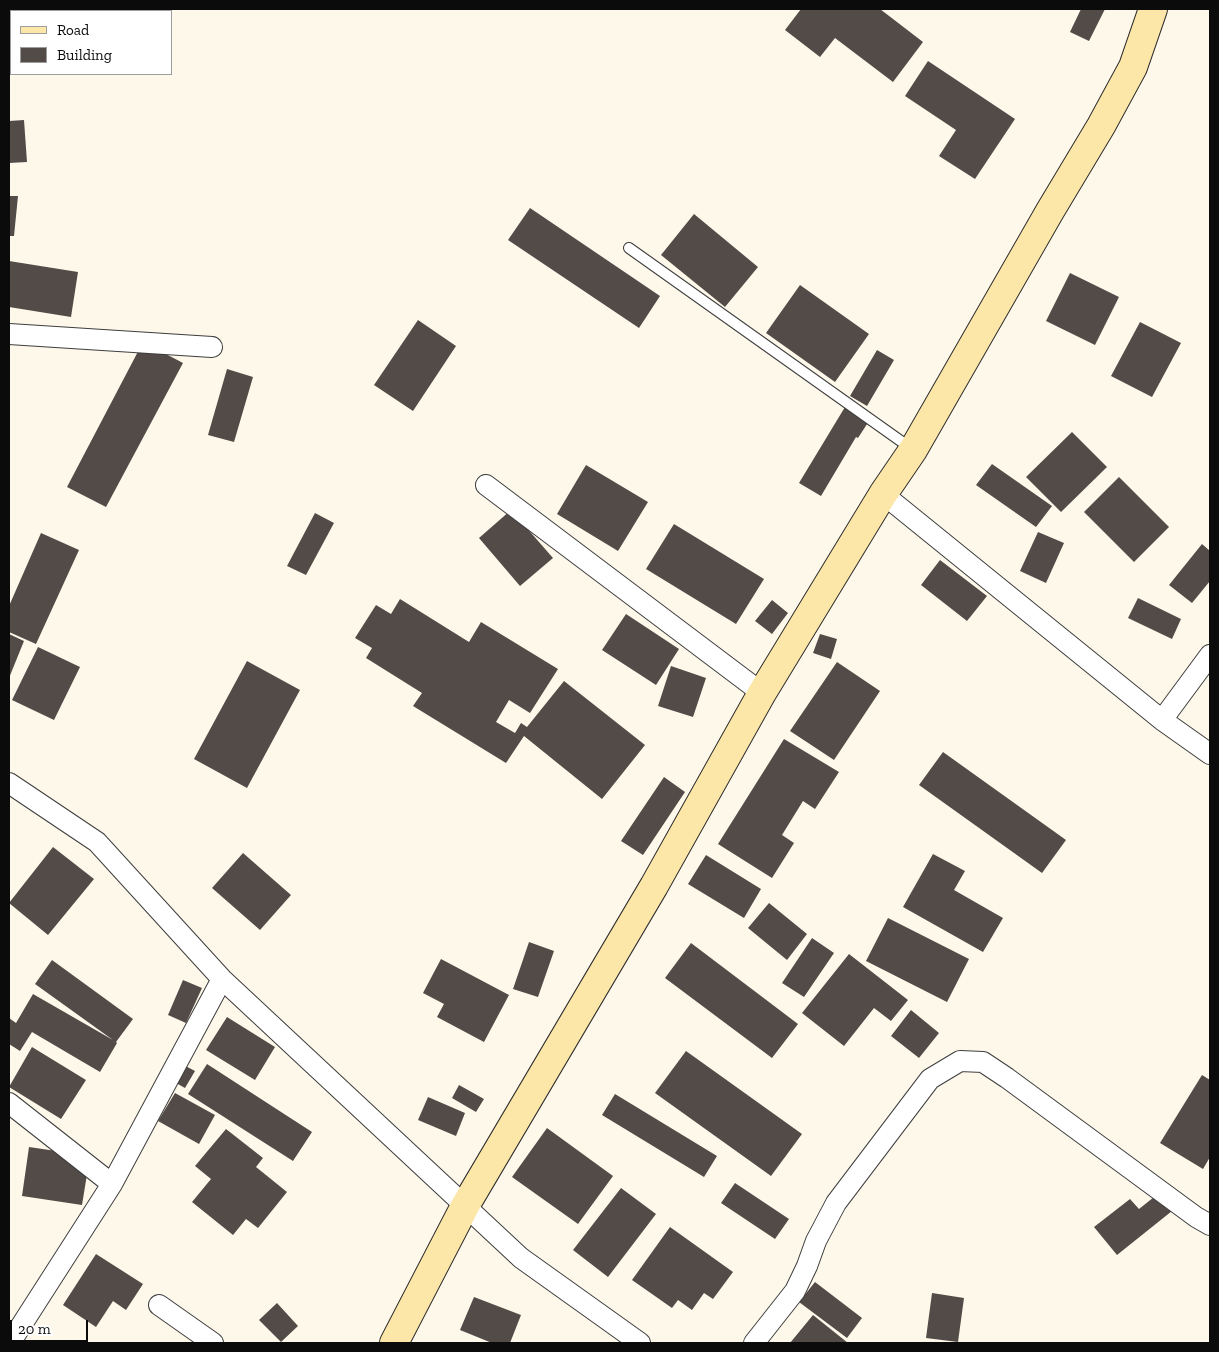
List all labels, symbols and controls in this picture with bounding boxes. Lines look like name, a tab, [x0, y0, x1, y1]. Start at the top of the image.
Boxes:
legend	[10, 10, 172, 75]
text: Road	[57, 21, 89, 39]
text: Building	[57, 46, 112, 64]
scale bar	[12, 1310, 90, 1342]
text: 20 m	[18, 1320, 51, 1338]

